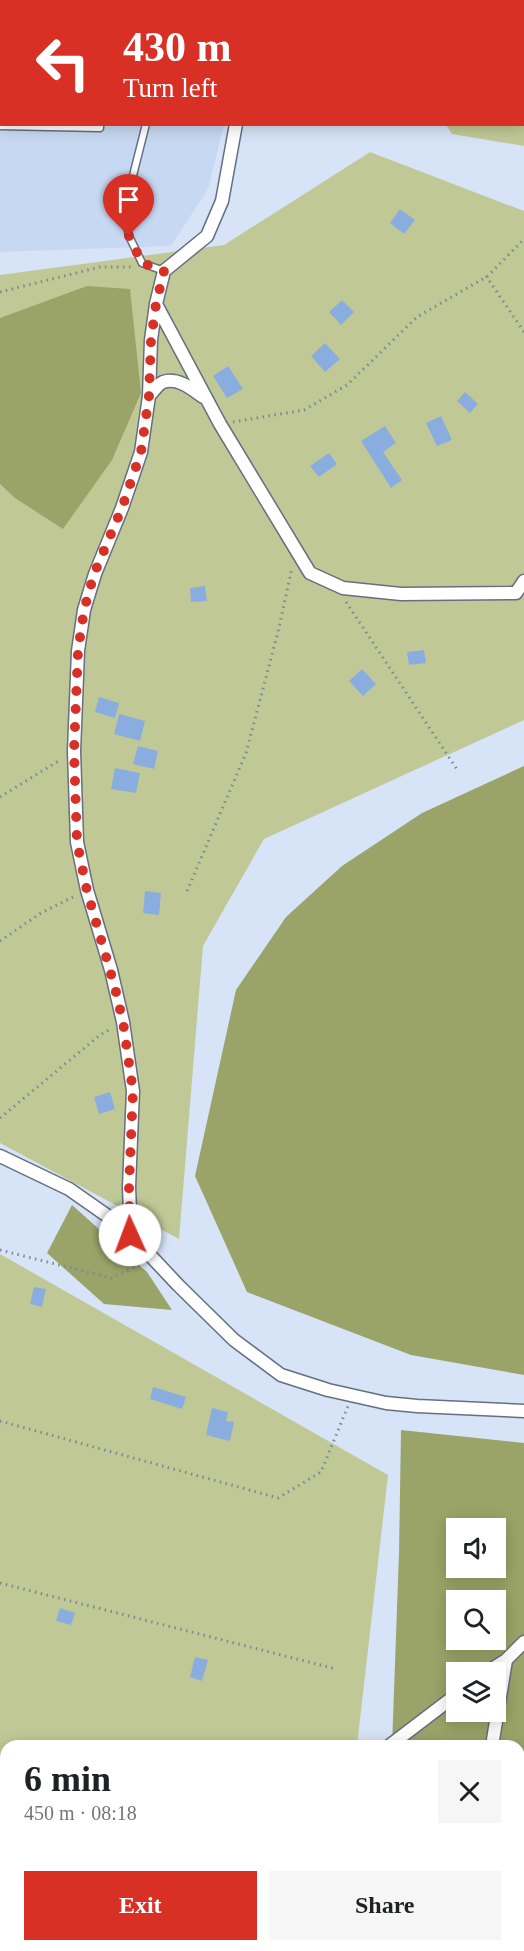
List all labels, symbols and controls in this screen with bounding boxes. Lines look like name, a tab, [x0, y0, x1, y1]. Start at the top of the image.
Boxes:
icon: left	[24, 24, 102, 102]
text: 430 m	[123, 24, 232, 70]
text: Turn left	[123, 73, 217, 103]
pin	[103, 174, 154, 236]
icon: arrive	[112, 183, 145, 216]
position arrow	[98, 1203, 162, 1267]
map controls	[446, 1518, 506, 1722]
button: sound	[446, 1518, 506, 1578]
button: search	[446, 1590, 506, 1650]
button: layers	[446, 1662, 506, 1722]
text: 6 min	[24, 1759, 111, 1799]
button: close	[438, 1760, 501, 1823]
text: 450 m · 08:18	[24, 1802, 137, 1824]
button: Exit	[24, 1871, 257, 1940]
button: Share	[269, 1871, 501, 1940]

